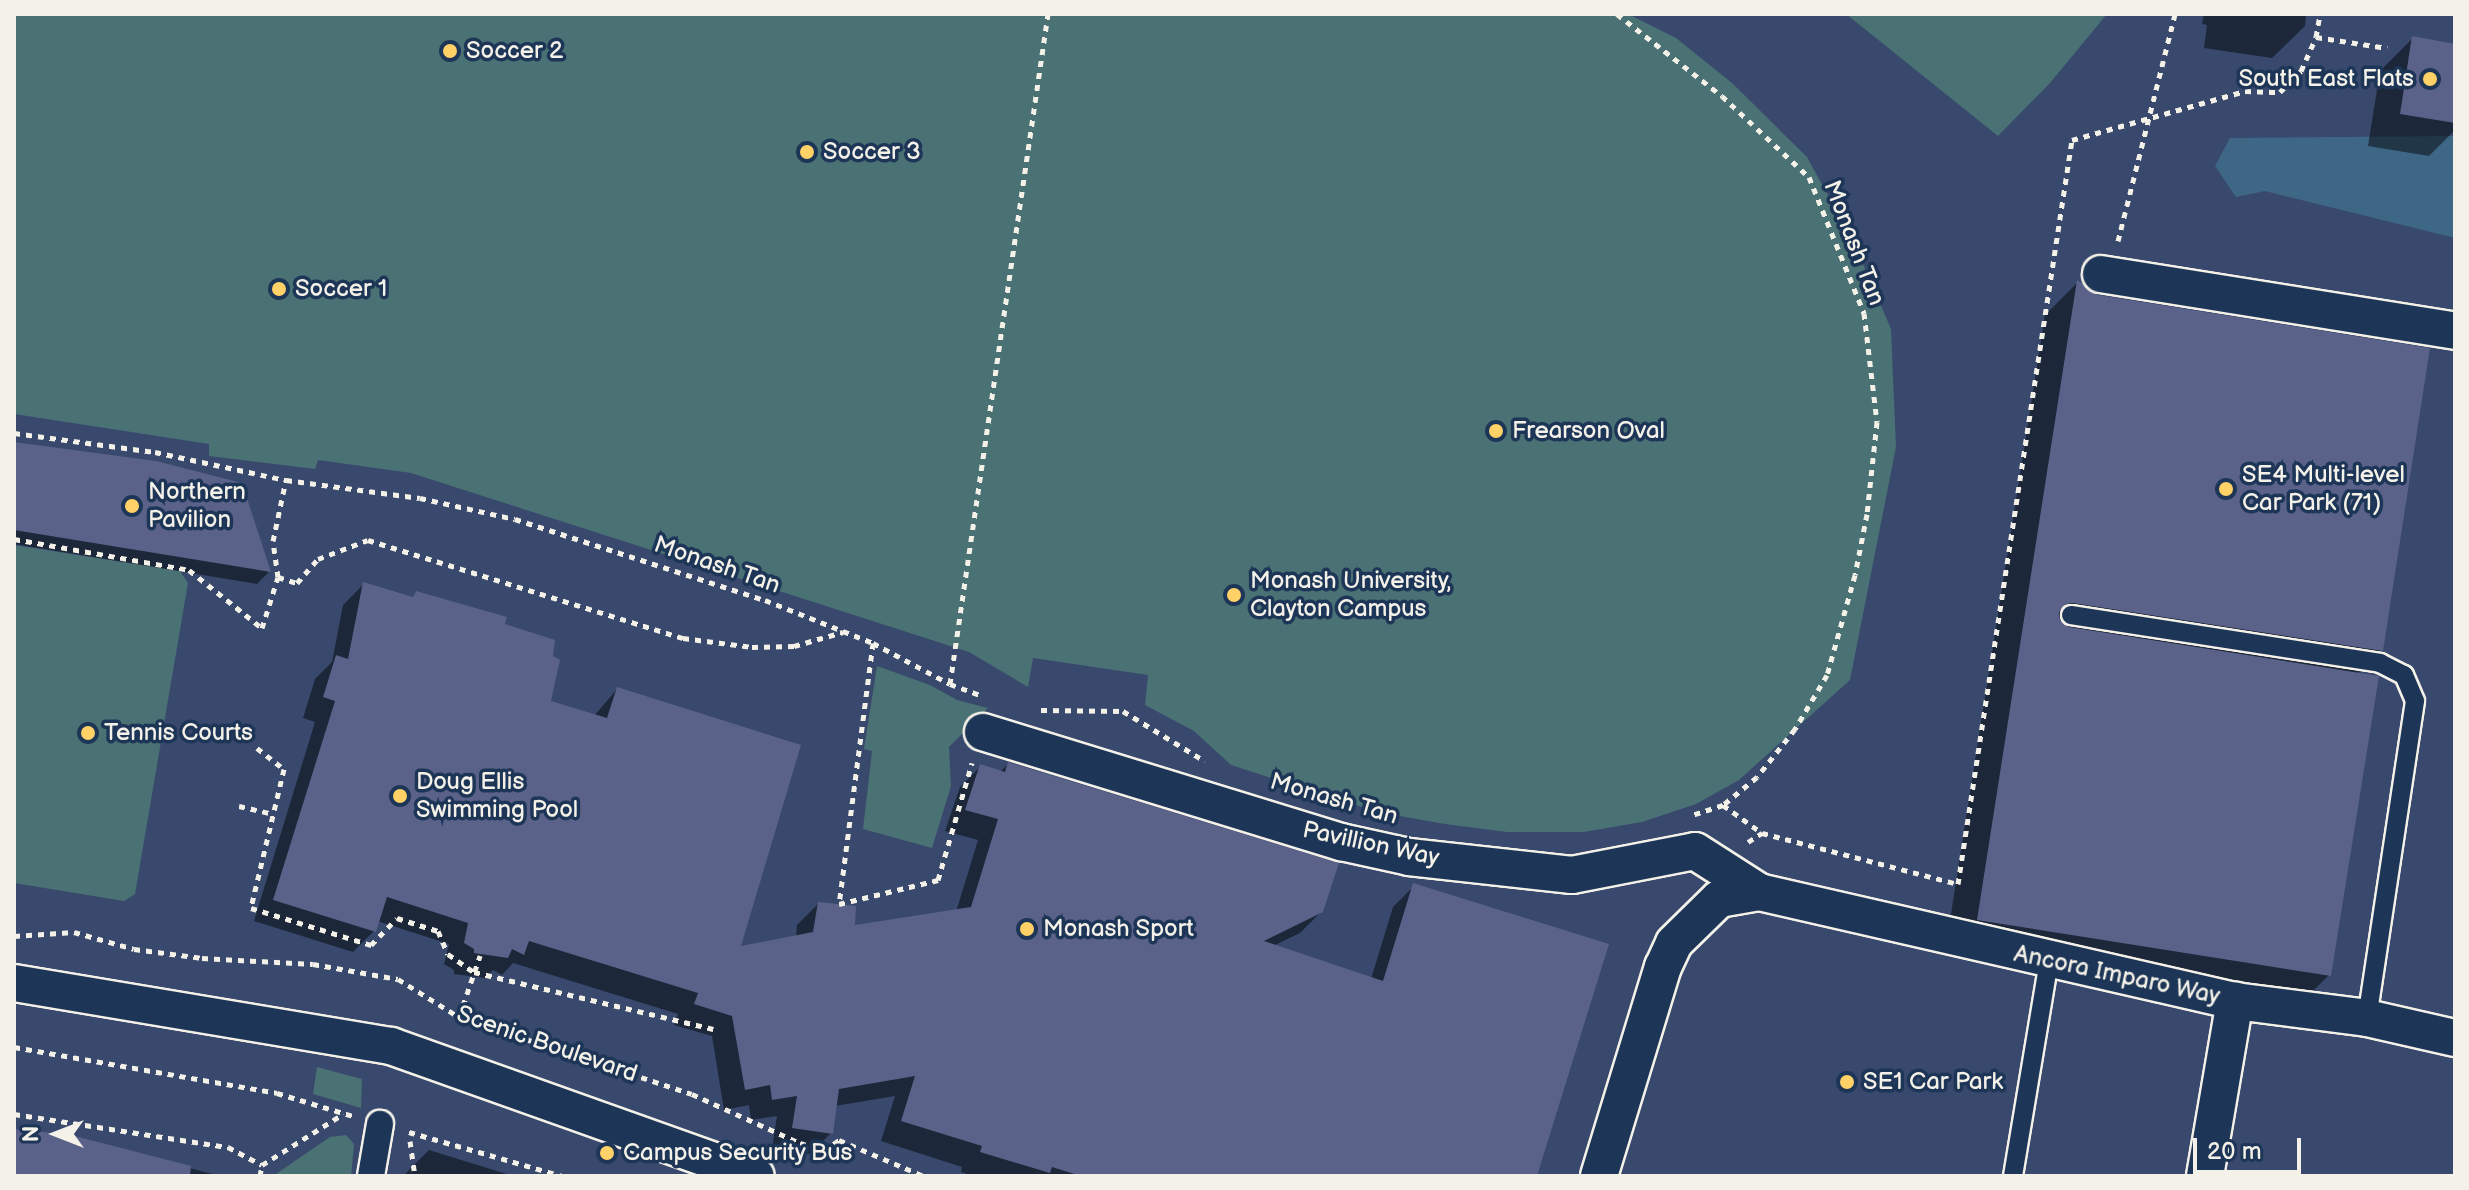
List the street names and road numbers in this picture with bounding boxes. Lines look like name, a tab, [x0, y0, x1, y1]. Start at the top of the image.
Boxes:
street label: Monash Tan	[1817, 176, 1891, 310]
street label: Monash Tan	[650, 530, 784, 600]
street label: Monash Tan	[1267, 767, 1401, 831]
street label: Pavillion Way	[1300, 815, 1442, 873]
street label: Ancora Imparo Way	[2011, 939, 2223, 1011]
street label: Scenic Boulevard	[453, 1000, 641, 1088]

